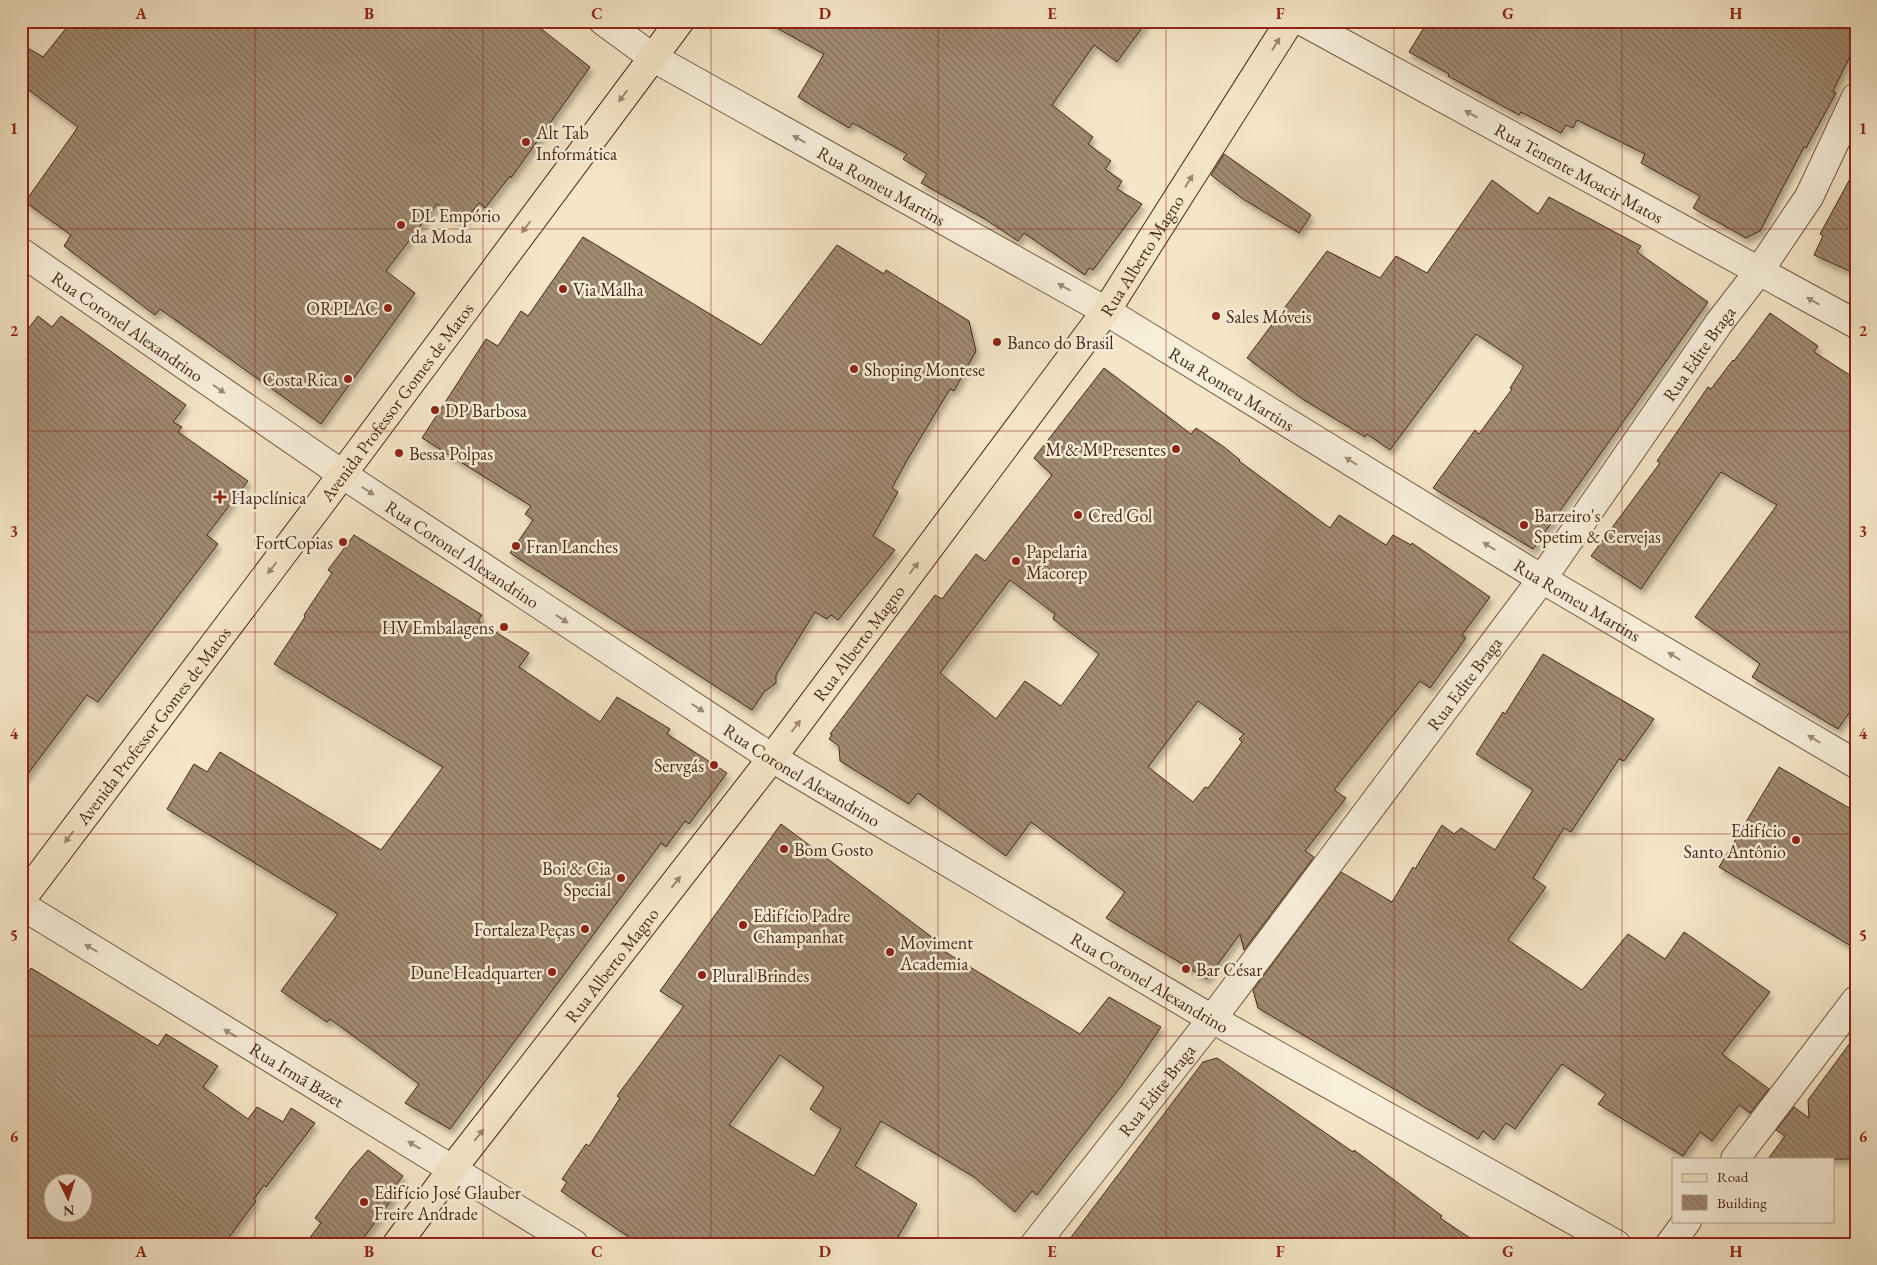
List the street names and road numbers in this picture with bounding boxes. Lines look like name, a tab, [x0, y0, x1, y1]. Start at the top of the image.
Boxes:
street label: Rua Tenente Moacir Matos	[1491, 117, 1668, 228]
street label: Rua Romeu Martins	[813, 140, 950, 231]
street label: Rua Alberto Magno	[1094, 190, 1189, 320]
street label: Rua Coronel Alexandrino	[47, 265, 209, 387]
street label: Avenida Professor Gomes de Matos	[314, 297, 478, 507]
street label: Rua Edite Braga	[1657, 300, 1740, 405]
street label: Rua Romeu Martins	[1165, 341, 1299, 436]
street label: Rua Coronel Alexandrino	[381, 495, 544, 613]
street label: Rua Romeu Martins	[1510, 553, 1645, 646]
street label: Rua Alberto Magno	[807, 580, 909, 705]
street label: Avenida Professor Gomes de Matos	[70, 621, 235, 830]
street label: Rua Edite Braga	[1421, 631, 1507, 735]
street label: Rua Coronel Alexandrino	[719, 718, 885, 831]
street label: Rua Alberto Magno	[559, 902, 663, 1027]
street label: Rua Coronel Alexandrino	[1067, 926, 1233, 1038]
street label: Rua Irmã Bazet	[246, 1037, 349, 1112]
street label: Rua Edite Braga	[1113, 1038, 1200, 1141]

